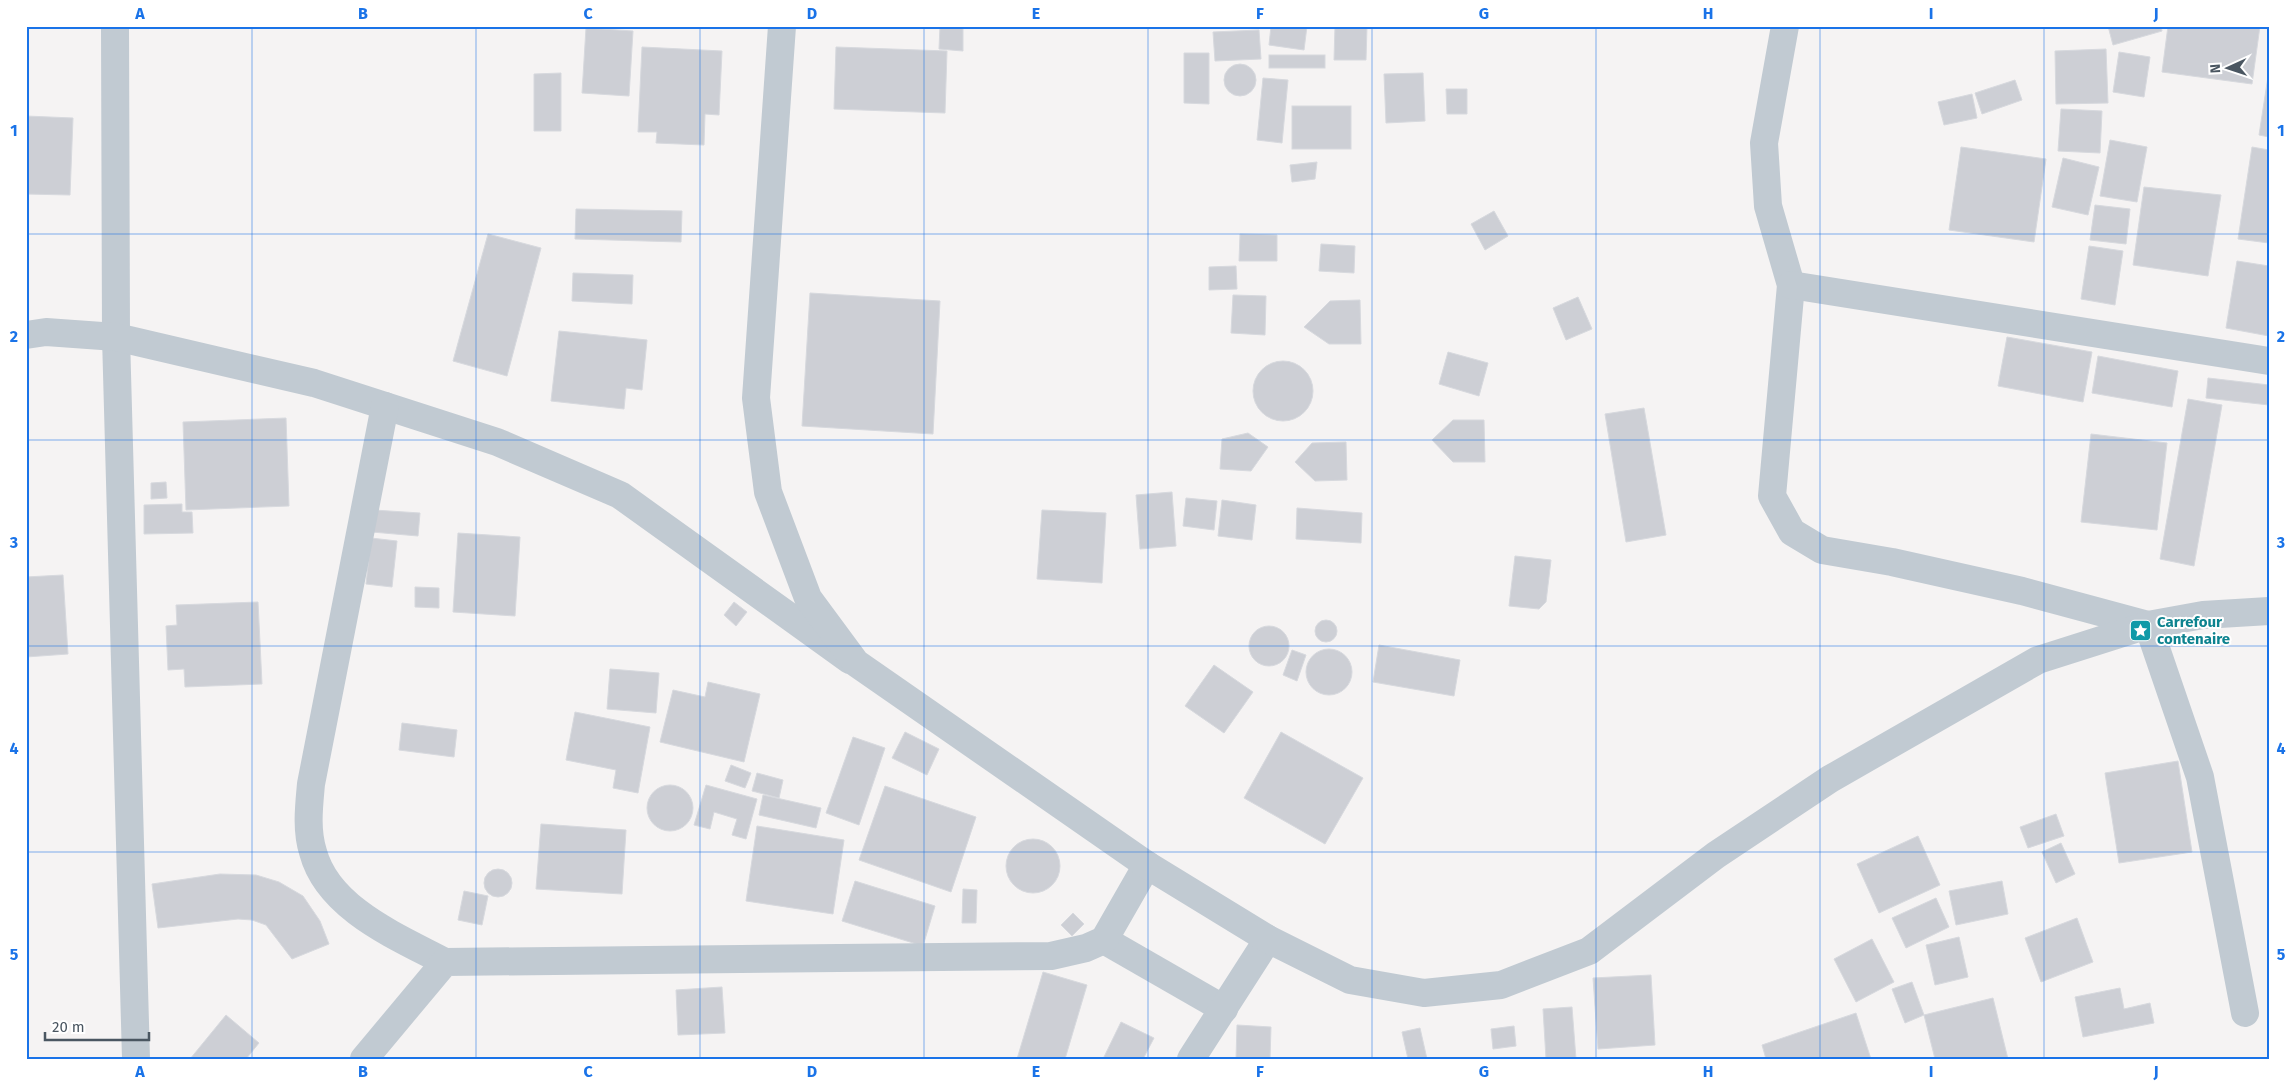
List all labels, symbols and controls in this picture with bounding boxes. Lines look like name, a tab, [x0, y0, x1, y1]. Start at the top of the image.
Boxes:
text: A	[134, 4, 145, 23]
text: B	[358, 4, 368, 23]
text: C	[583, 4, 593, 23]
text: D	[807, 4, 817, 23]
text: E	[1032, 4, 1040, 23]
text: F	[1256, 4, 1264, 23]
text: G	[1479, 4, 1489, 23]
text: H	[1703, 4, 1713, 23]
text: I	[1929, 4, 1933, 23]
text: J	[2152, 4, 2159, 23]
north arrow	[2202, 42, 2252, 92]
text: N	[2207, 64, 2224, 74]
text: 1	[10, 121, 18, 140]
text: 1	[2277, 121, 2285, 140]
text: 2	[10, 327, 18, 346]
text: 2	[2277, 327, 2285, 346]
text: 3	[9, 533, 18, 552]
text: 3	[2276, 533, 2285, 552]
place label: Carrefour contenaire	[2157, 613, 2230, 648]
place icon: Carrefour contenaire	[2129, 619, 2153, 643]
text: 4	[9, 739, 19, 758]
text: 4	[2276, 739, 2286, 758]
text: 5	[10, 945, 19, 964]
text: 5	[2277, 945, 2286, 964]
scale bar	[45, 1010, 149, 1042]
text: 20 m	[52, 1018, 85, 1036]
text: A	[134, 1062, 145, 1081]
text: B	[358, 1062, 368, 1081]
text: C	[583, 1062, 593, 1081]
text: D	[807, 1062, 817, 1081]
text: E	[1032, 1062, 1040, 1081]
text: F	[1256, 1062, 1264, 1081]
text: G	[1479, 1062, 1489, 1081]
text: H	[1703, 1062, 1713, 1081]
text: I	[1929, 1062, 1933, 1081]
text: J	[2152, 1062, 2159, 1081]

